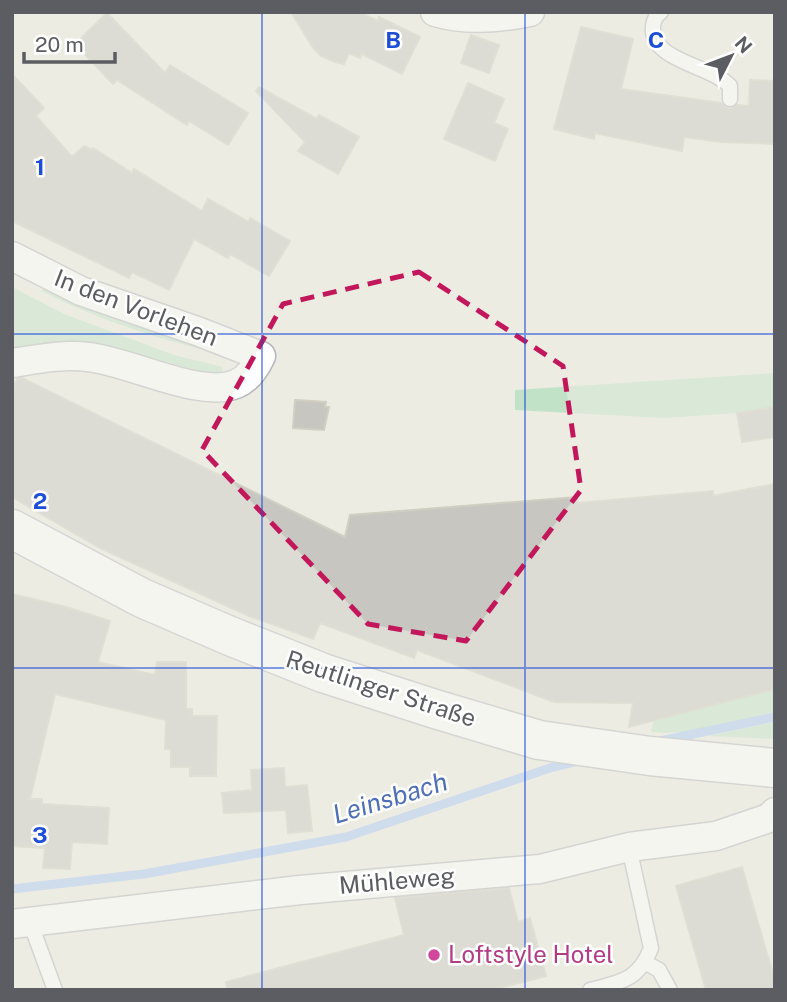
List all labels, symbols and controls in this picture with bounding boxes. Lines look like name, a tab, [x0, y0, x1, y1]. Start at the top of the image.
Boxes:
scale bar	[24, 21, 116, 65]
north arrow	[696, 21, 766, 91]
text: B	[385, 26, 401, 53]
text: C	[648, 26, 664, 53]
text: 20 m	[35, 32, 84, 57]
text: N	[730, 32, 757, 58]
text: 1	[35, 153, 45, 180]
street label: In den Vorlehen	[51, 263, 222, 351]
text: 2	[33, 487, 47, 514]
street label: Reutlinger Straße	[283, 644, 480, 732]
water label: Leinsbach	[329, 765, 451, 830]
text: 3	[32, 821, 48, 848]
street label: Mühleweg	[338, 861, 456, 899]
place label: Loftstyle Hotel	[448, 940, 614, 968]
marker: Loftstyle Hotel	[426, 947, 442, 963]

